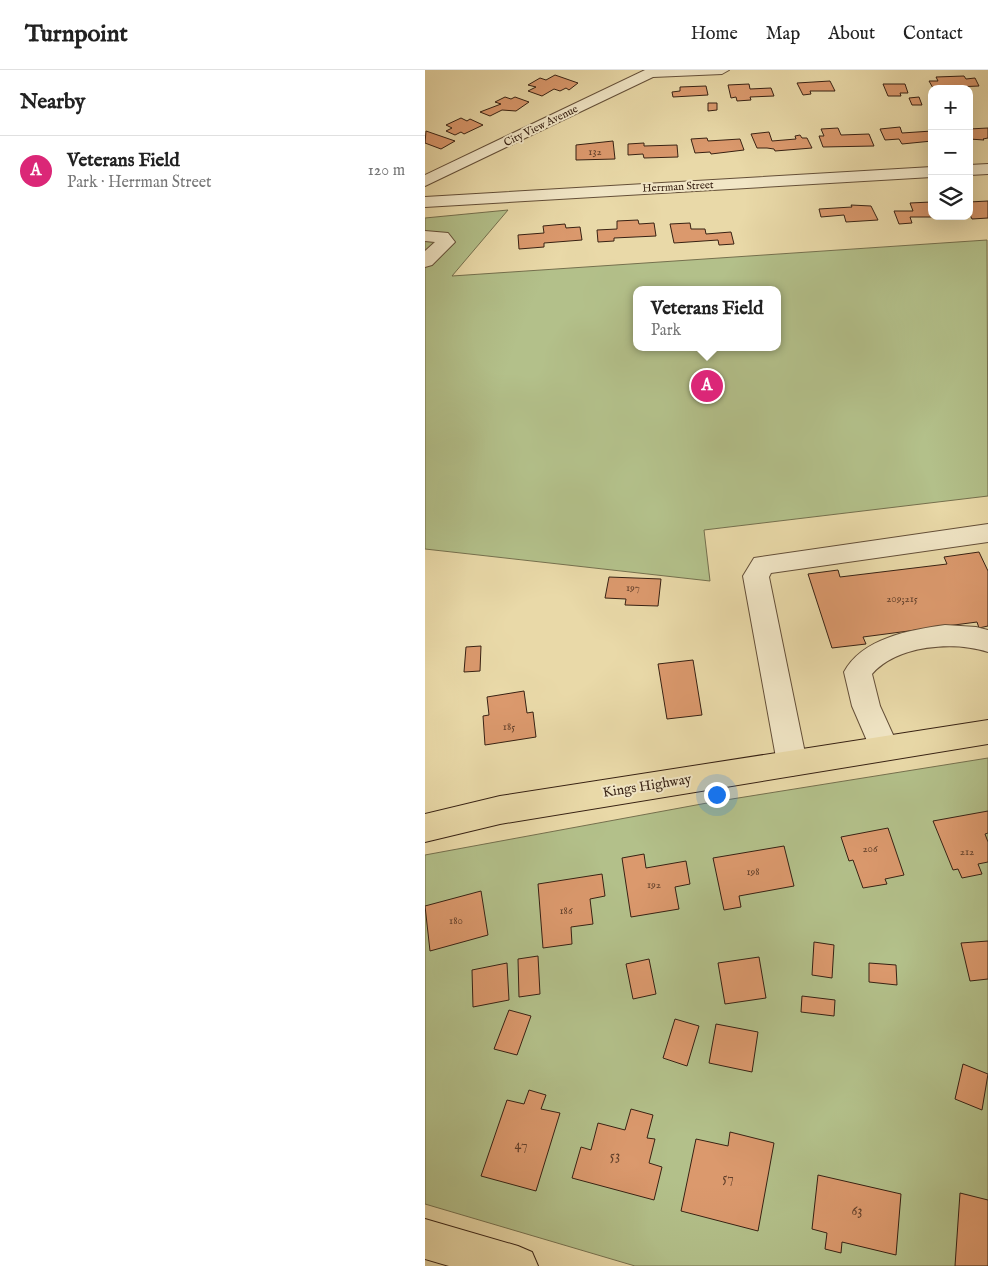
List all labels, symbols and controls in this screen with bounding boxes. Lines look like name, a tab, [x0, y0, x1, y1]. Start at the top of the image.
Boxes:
text: Turnpoint	[25, 19, 128, 50]
text: Home	[691, 23, 738, 46]
text: Map	[766, 23, 800, 46]
text: About	[828, 23, 875, 46]
text: Contact	[903, 23, 963, 46]
map controls	[928, 85, 973, 220]
button: +	[928, 85, 973, 130]
text: Nearby	[20, 89, 85, 116]
street label: City View Avenue	[502, 102, 580, 150]
button: −	[928, 130, 973, 175]
house number: 132	[588, 145, 602, 159]
text: Veterans Field	[67, 149, 180, 173]
text: A	[31, 161, 41, 181]
text: 120 m	[368, 161, 405, 181]
text: Park · Herrman Street	[67, 173, 212, 193]
button: layers	[928, 175, 973, 220]
street label: Herrman Street	[642, 178, 714, 196]
popup	[633, 286, 781, 351]
text: Veterans Field	[651, 297, 763, 321]
text: Park	[651, 321, 681, 341]
pin: A	[691, 367, 723, 405]
house number: 197	[626, 581, 640, 595]
house number: 209;215	[886, 592, 918, 606]
house number: 185	[503, 720, 515, 734]
street label: Kings Highway	[601, 770, 693, 802]
your location	[704, 782, 730, 808]
house number: 206	[862, 842, 878, 856]
house number: 212	[960, 845, 974, 859]
house number: 198	[746, 865, 760, 879]
house number: 192	[647, 878, 661, 892]
house number: 186	[559, 904, 573, 918]
house number: 180	[449, 914, 463, 928]
house number: 47	[515, 1136, 527, 1154]
house number: 53	[610, 1147, 620, 1165]
house number: 57	[722, 1169, 734, 1187]
house number: 63	[851, 1202, 863, 1220]

